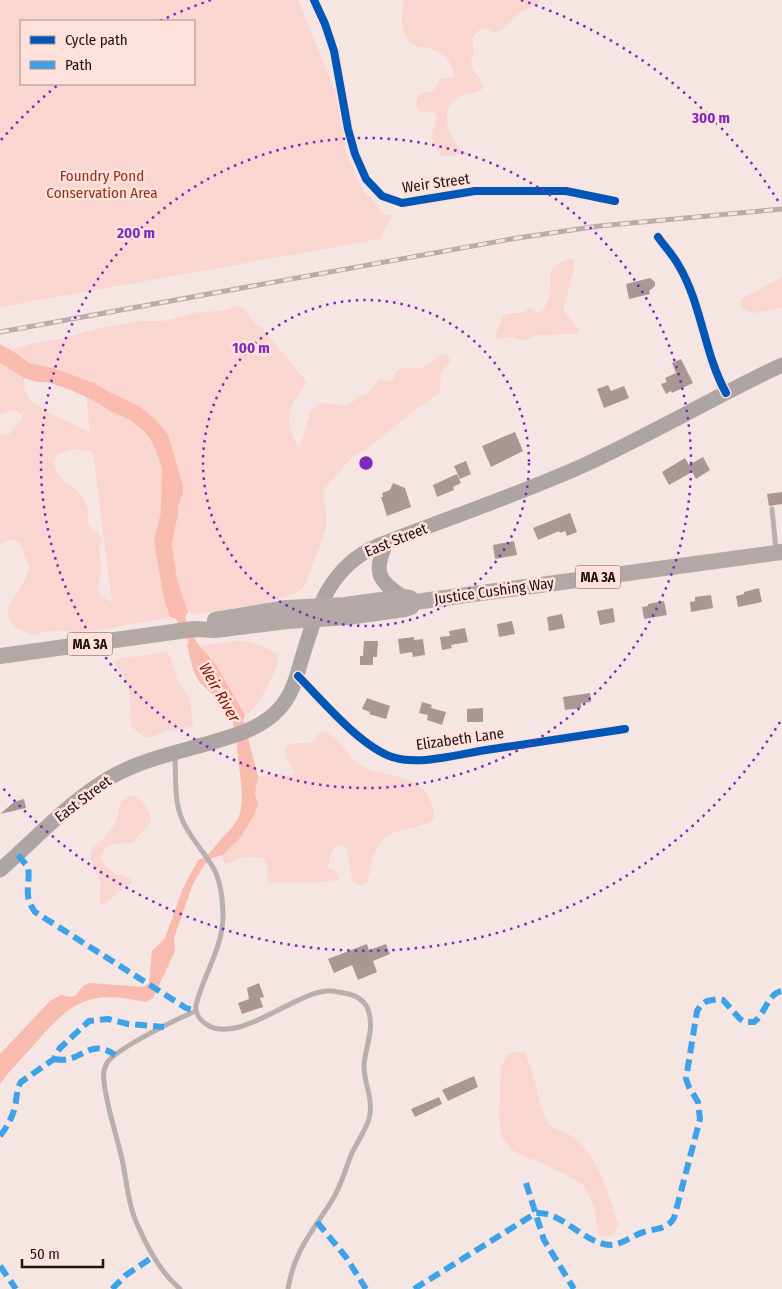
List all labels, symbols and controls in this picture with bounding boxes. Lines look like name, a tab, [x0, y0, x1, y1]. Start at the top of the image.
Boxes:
legend	[20, 20, 195, 85]
text: Cycle path	[65, 31, 128, 49]
text: Path	[65, 56, 92, 74]
text: 300 m	[691, 109, 730, 127]
park label: Foundry Pond Conservation Area	[46, 167, 158, 202]
street label: Weir Street	[401, 169, 471, 197]
text: 200 m	[116, 224, 155, 242]
text: 100 m	[232, 339, 270, 357]
centre of rings	[357, 454, 375, 472]
street label: East Street	[362, 519, 430, 561]
road number: MA 3A	[576, 566, 620, 588]
street label: Justice Cushing Way	[433, 574, 555, 608]
road number: MA 3A	[68, 633, 112, 656]
water label: Weir River	[195, 659, 244, 726]
street label: Elizabeth Lane	[415, 724, 505, 754]
street label: East Street	[51, 772, 115, 826]
scale bar	[22, 1236, 104, 1268]
text: 50 m	[30, 1245, 60, 1263]

